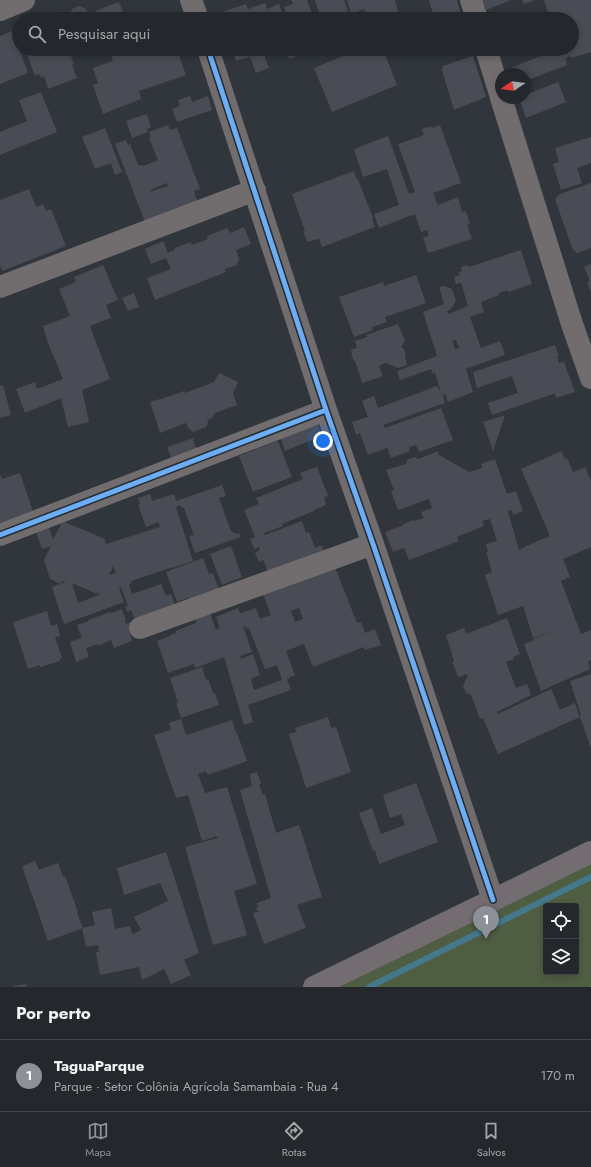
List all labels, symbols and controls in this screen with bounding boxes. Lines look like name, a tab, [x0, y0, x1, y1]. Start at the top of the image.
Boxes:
search box	[12, 12, 579, 56]
icon: search	[26, 23, 48, 45]
text: Pesquisar aqui	[58, 23, 150, 45]
north arrow	[495, 68, 531, 104]
your location	[313, 431, 333, 451]
map controls	[543, 903, 579, 975]
button: locate	[543, 903, 579, 939]
pin: 1	[473, 906, 499, 939]
button: layers	[543, 939, 579, 975]
text: Por perto	[16, 1001, 91, 1025]
text: TaguaParque	[54, 1055, 144, 1077]
text: 1	[26, 1066, 32, 1085]
text: 170 m	[540, 1066, 575, 1085]
text: Parque · Setor Colônia Agrícola Samambaia - Rua 4	[54, 1077, 339, 1096]
tab: Mapa	[85, 1120, 111, 1160]
tab: Rotas	[282, 1120, 306, 1160]
tab: Salvos	[477, 1120, 506, 1160]

